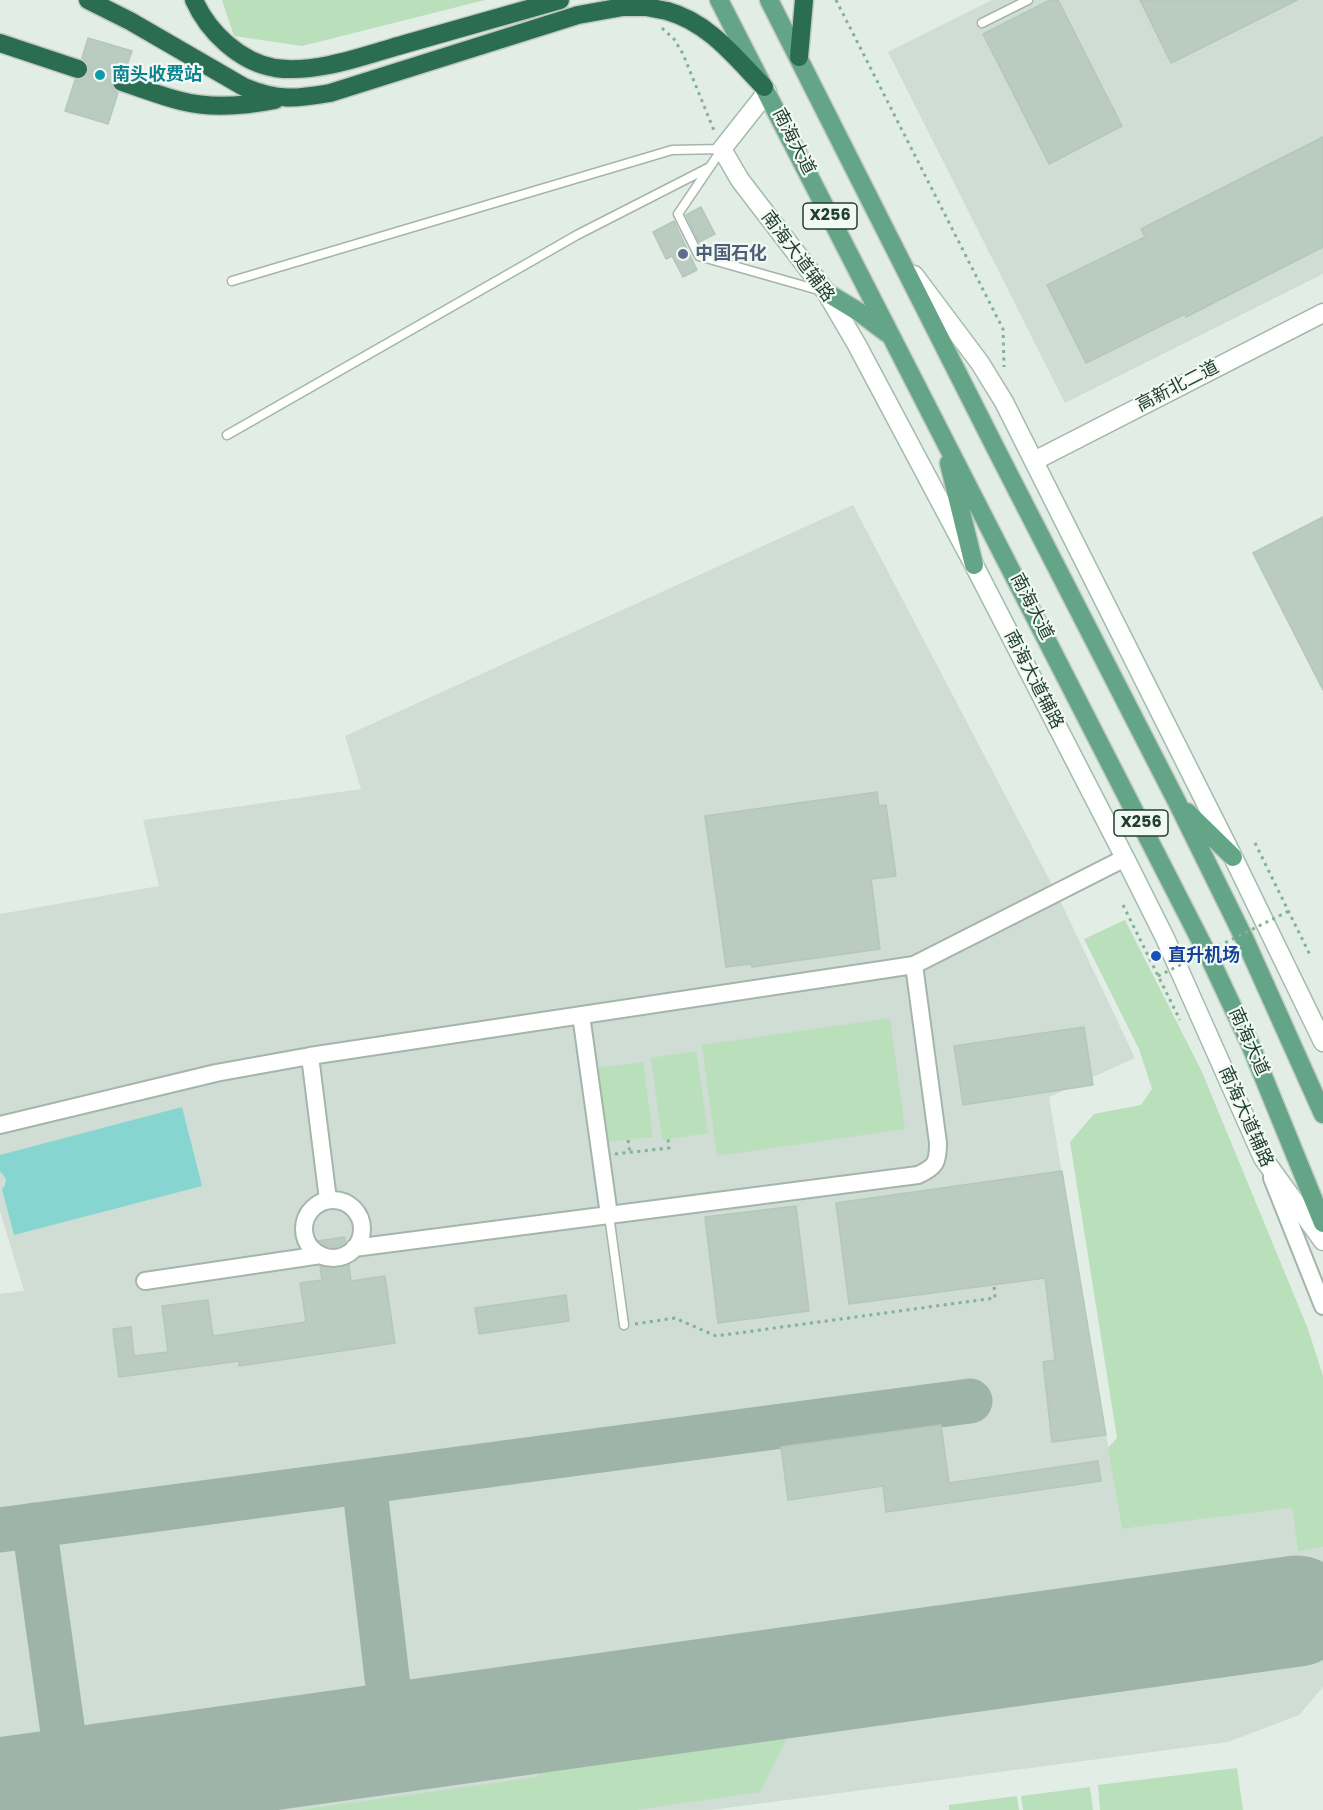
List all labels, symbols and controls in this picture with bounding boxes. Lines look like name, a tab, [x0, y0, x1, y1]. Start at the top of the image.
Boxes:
place label: 南头收费站	[112, 64, 202, 86]
marker: 南头收费站	[93, 68, 107, 82]
street label: 南海大道	[767, 105, 819, 179]
road number: X256	[803, 203, 857, 229]
street label: 南海大道辅路	[756, 207, 838, 307]
place label: 中国石化	[695, 243, 767, 265]
marker: 中国石化	[676, 247, 690, 261]
street label: 高新北二道	[1133, 357, 1223, 417]
street label: 南海大道	[1005, 570, 1057, 644]
street label: 南海大道辅路	[999, 627, 1067, 733]
road number: X256	[1114, 810, 1168, 836]
place label: 直升机场	[1168, 945, 1240, 967]
marker: 直升机场	[1149, 949, 1163, 963]
street label: 南海大道	[1223, 1005, 1273, 1079]
street label: 南海大道辅路	[1213, 1063, 1277, 1171]

